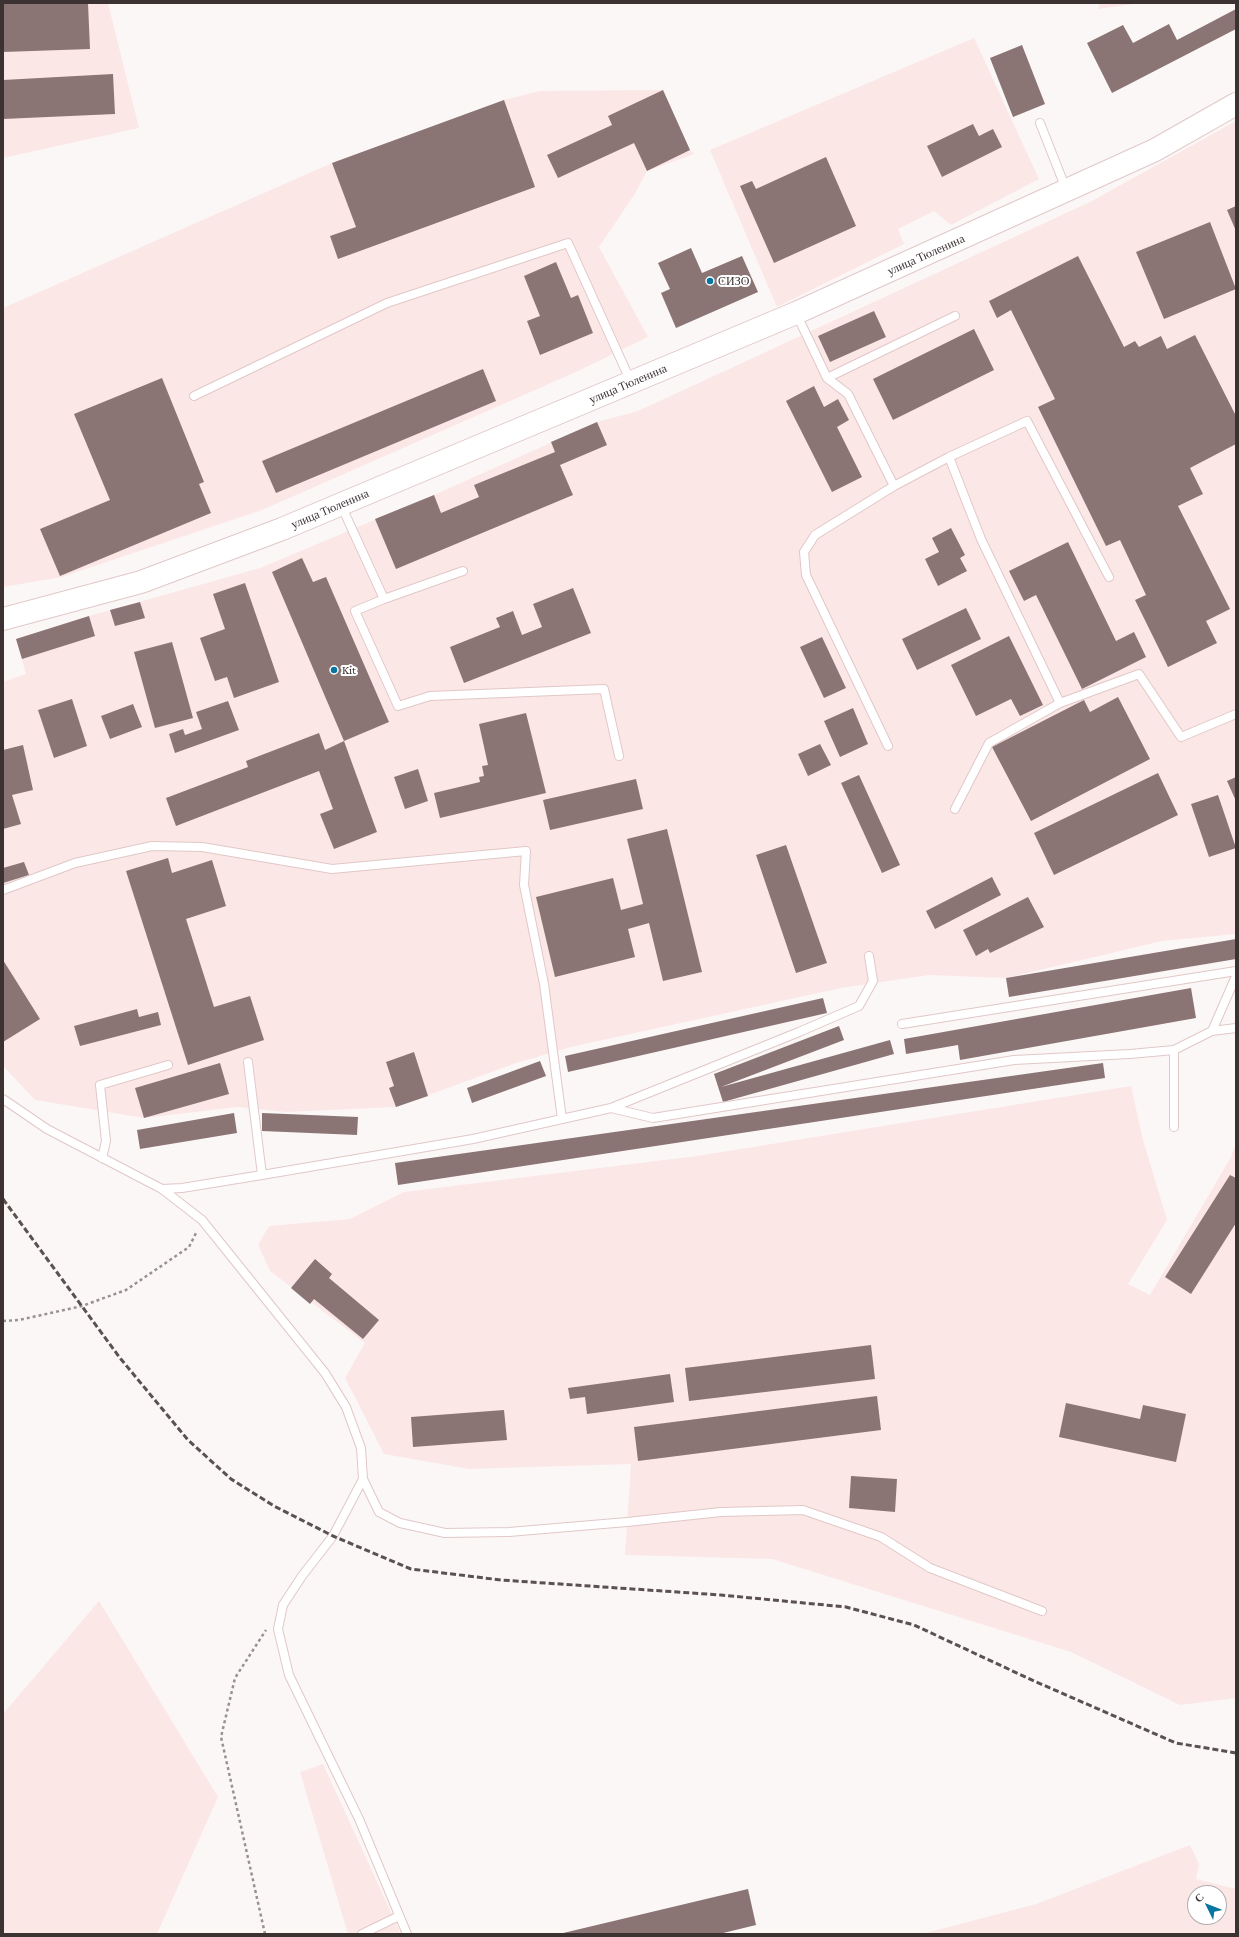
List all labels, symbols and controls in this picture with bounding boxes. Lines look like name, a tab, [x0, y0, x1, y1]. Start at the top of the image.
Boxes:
street label: улица Тюленина	[885, 232, 967, 278]
place label: СИЗО	[718, 274, 749, 288]
marker: СИЗО	[705, 276, 715, 286]
street label: улица Тюленина	[587, 361, 669, 407]
street label: улица Тюленина	[289, 486, 371, 532]
place label: Kit	[342, 663, 356, 677]
marker: Kit	[329, 665, 339, 675]
north arrow	[1187, 1885, 1227, 1925]
text: С	[1192, 1891, 1206, 1905]

